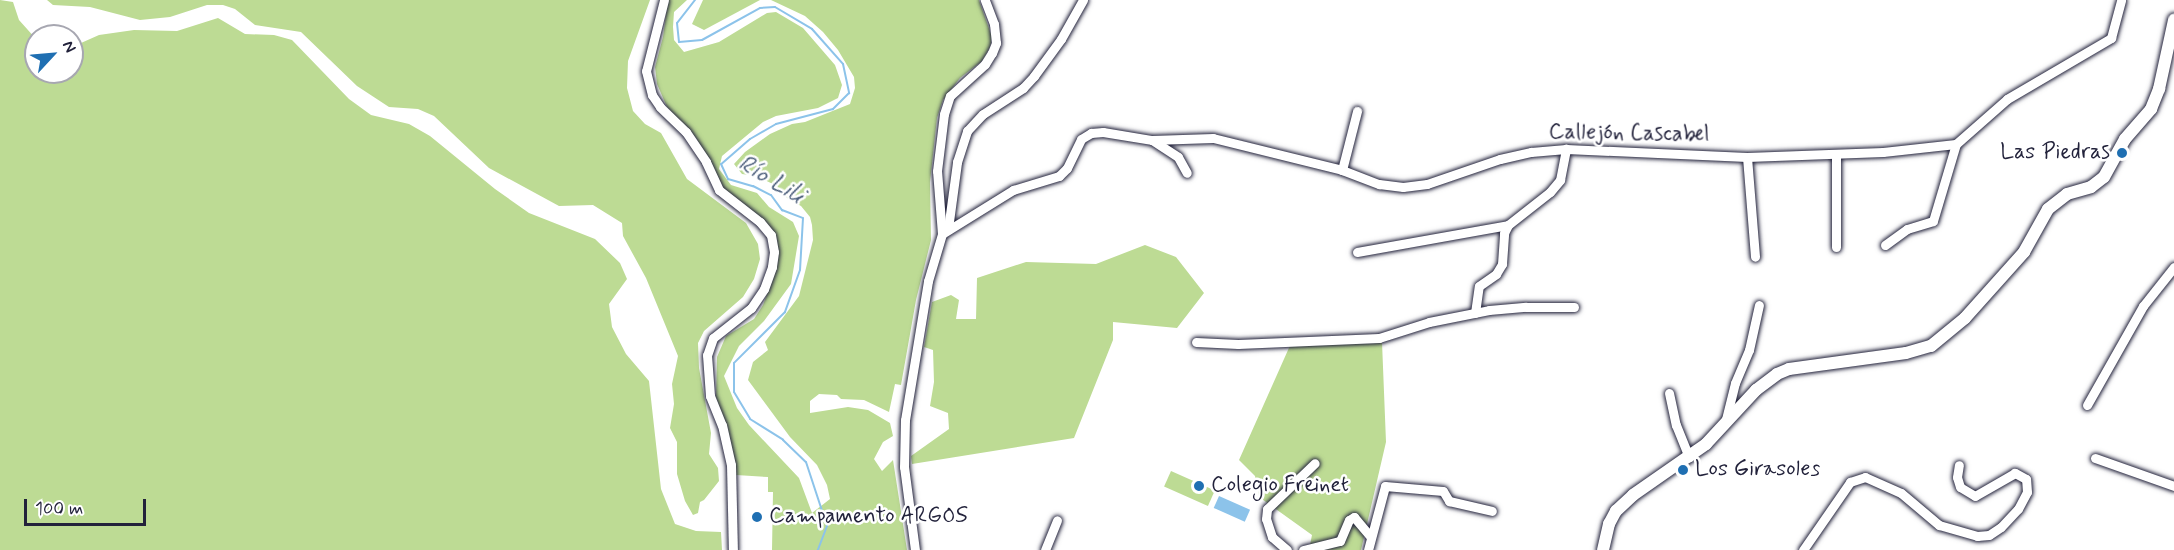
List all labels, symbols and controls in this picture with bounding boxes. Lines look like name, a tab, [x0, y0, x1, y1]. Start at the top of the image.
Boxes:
north arrow	[24, 24, 84, 84]
text: N	[57, 37, 81, 56]
street label: Callejón Cascabel	[1547, 119, 1711, 149]
place label: Las Piedras	[1999, 140, 2110, 166]
marker: Las Piedras	[2115, 146, 2129, 160]
water label: Río Lili	[733, 149, 809, 211]
place label: Los Girasoles	[1695, 457, 1816, 483]
marker: Los Girasoles	[1676, 463, 1690, 477]
place label: Colegio Freinet	[1211, 473, 1349, 499]
marker: Colegio Freinet	[1192, 479, 1206, 493]
scale bar	[27, 487, 148, 525]
text: 100 m	[35, 497, 83, 521]
place label: Campamento ARGOS	[769, 504, 969, 530]
marker: Campamento ARGOS	[750, 510, 764, 524]

